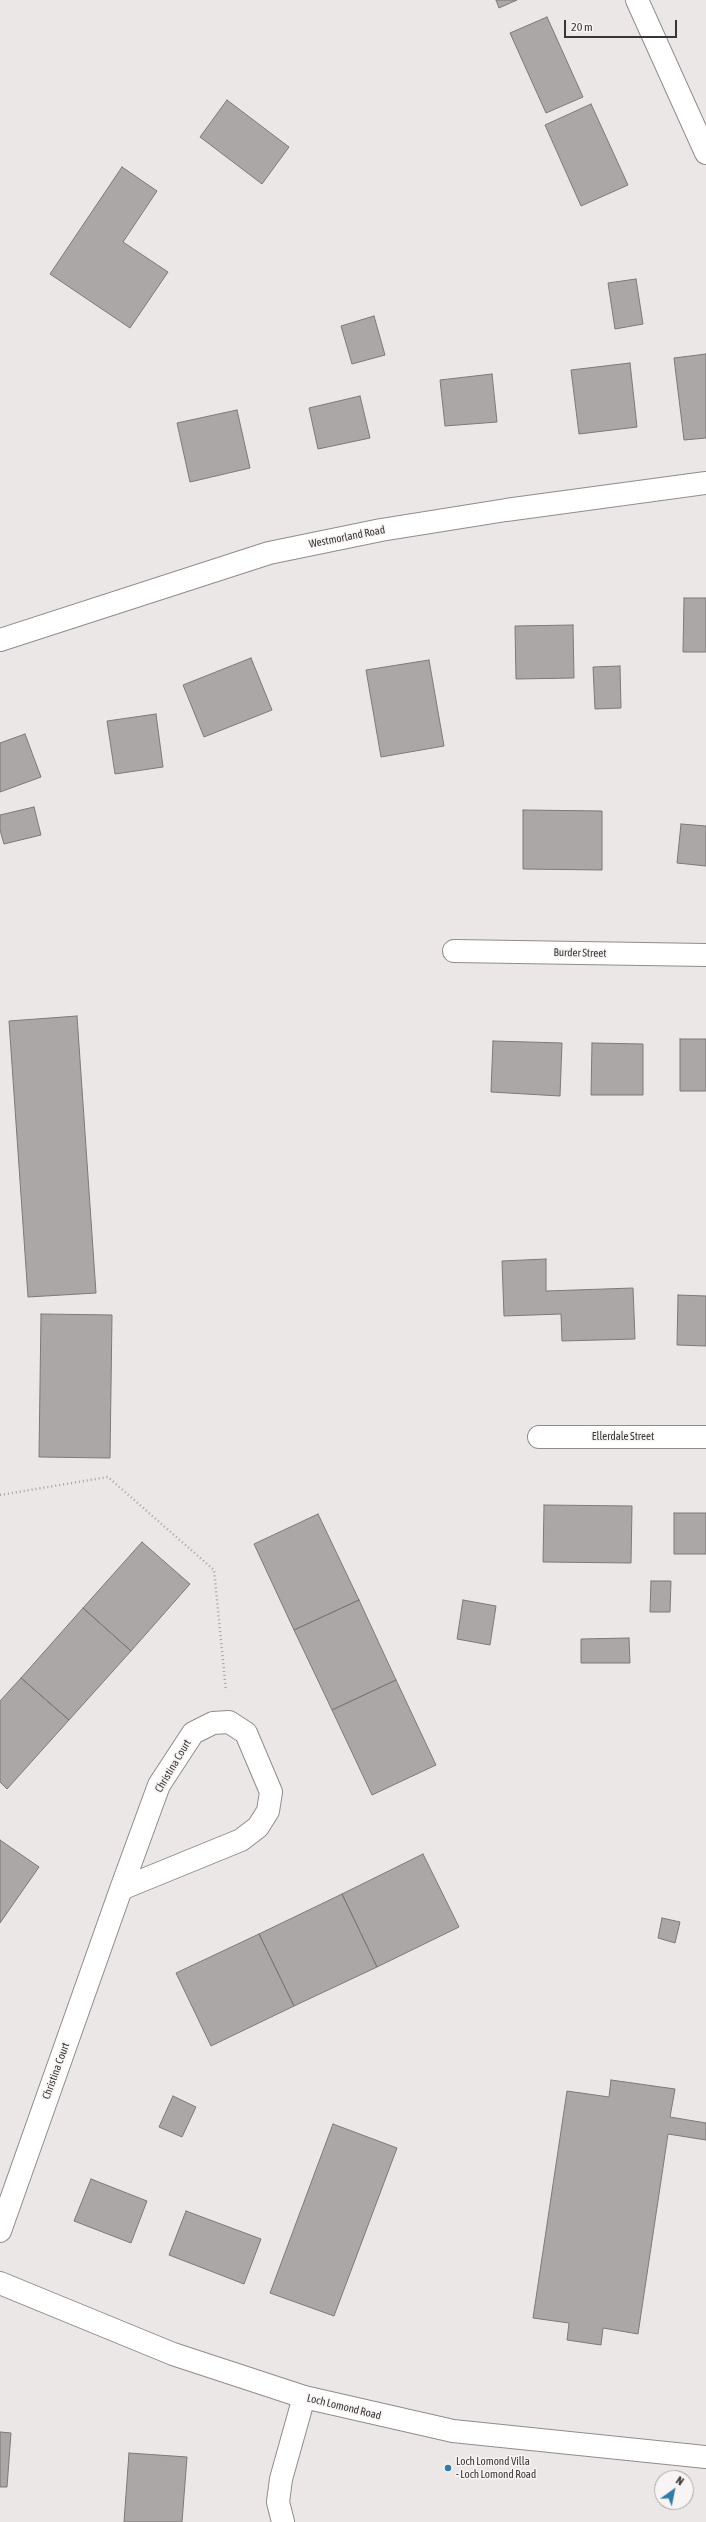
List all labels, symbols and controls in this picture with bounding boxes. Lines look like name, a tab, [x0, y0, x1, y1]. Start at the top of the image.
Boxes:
scale bar	[566, 12, 679, 38]
text: 20 m	[571, 20, 593, 34]
street label: Westmorland Road	[308, 523, 386, 551]
street label: Burder Street	[553, 946, 607, 960]
street label: Ellerdale Street	[592, 1430, 654, 1444]
street label: Christina Court	[152, 1737, 194, 1795]
street label: Christina Court	[40, 2041, 72, 2101]
street label: Loch Lomond Road	[306, 2391, 382, 2423]
place label: Loch Lomond Villa - Loch Lomond Road	[456, 2455, 536, 2481]
marker: Loch Lomond Villa - Loch Lomond Road	[443, 2463, 453, 2473]
north arrow	[654, 2470, 694, 2510]
text: N	[674, 2474, 686, 2488]

